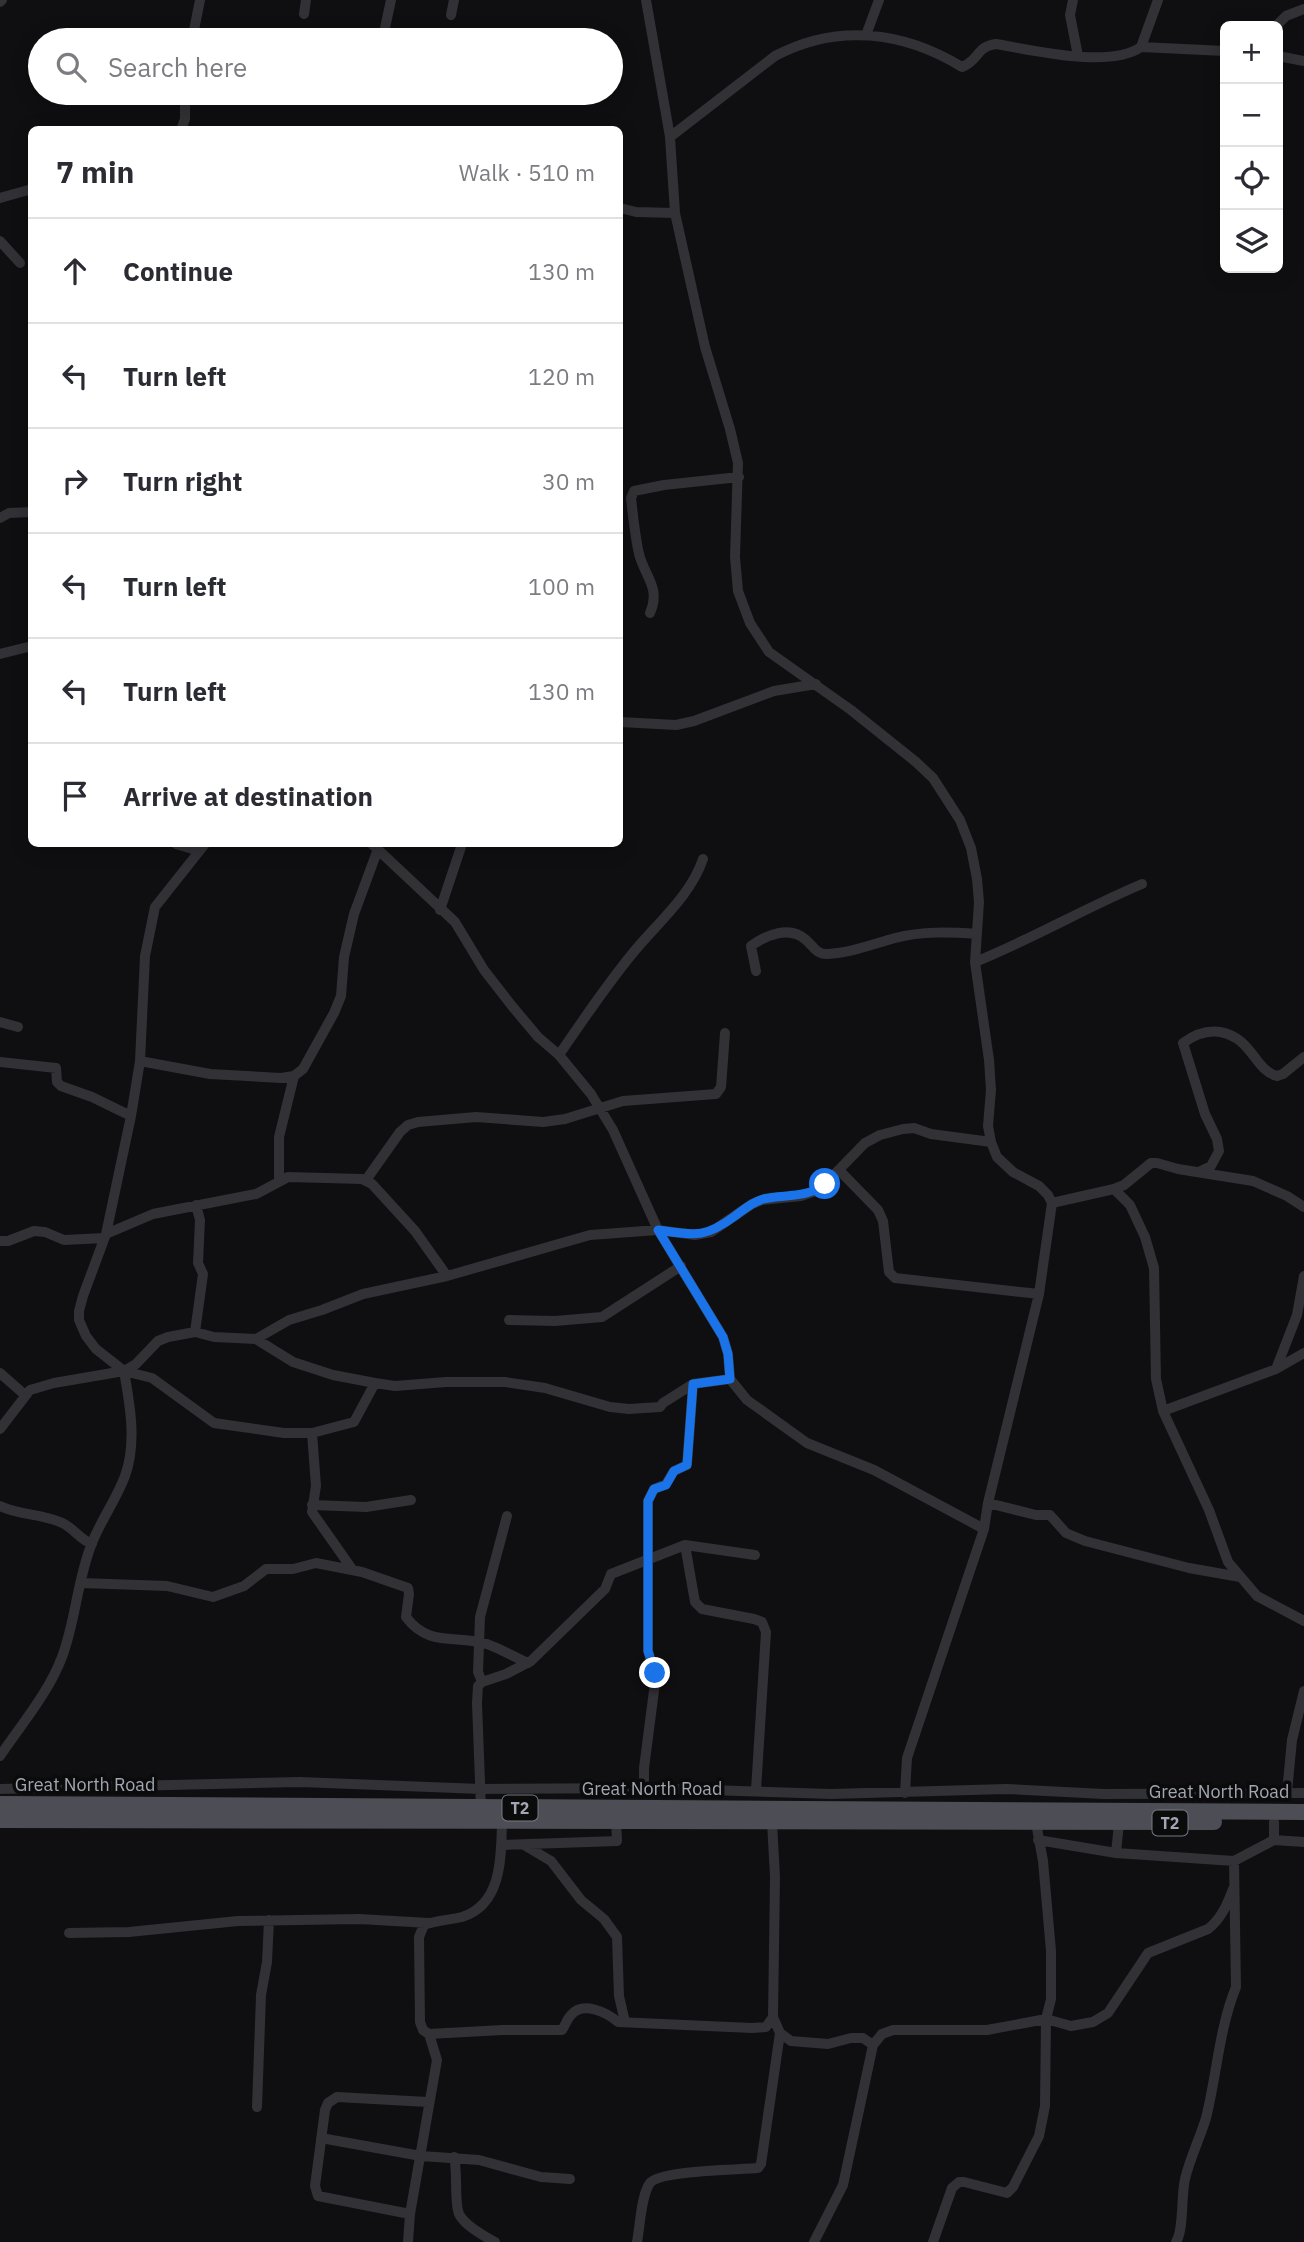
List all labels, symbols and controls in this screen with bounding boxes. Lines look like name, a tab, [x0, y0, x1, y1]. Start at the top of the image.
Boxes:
map controls	[1220, 21, 1283, 273]
button: +	[1220, 21, 1283, 84]
search box	[28, 28, 623, 105]
icon: search	[52, 48, 90, 86]
text: Search here	[108, 50, 247, 84]
button: −	[1220, 84, 1283, 147]
button: locate	[1220, 147, 1283, 210]
text: 7 min	[56, 152, 134, 191]
text: Walk · 510 m	[459, 157, 595, 187]
button: layers	[1220, 210, 1283, 273]
icon: ahead	[56, 252, 94, 290]
text: Continue	[123, 254, 233, 288]
text: 130 m	[528, 256, 595, 286]
icon: left	[56, 357, 94, 395]
text: Turn left	[123, 359, 226, 393]
text: 120 m	[528, 361, 595, 391]
icon: right	[56, 462, 94, 500]
text: Turn right	[123, 464, 242, 498]
text: 30 m	[542, 466, 595, 496]
icon: left	[56, 567, 94, 605]
text: Turn left	[123, 569, 226, 603]
text: 100 m	[528, 571, 595, 601]
icon: left	[56, 672, 94, 710]
text: Turn left	[123, 674, 226, 708]
text: 130 m	[528, 676, 595, 706]
icon: arrive	[56, 777, 94, 815]
text: Arrive at destination	[123, 779, 373, 813]
route start	[809, 1168, 840, 1199]
route end	[639, 1657, 670, 1688]
street label: Great North Road	[15, 1773, 155, 1796]
street label: Great North Road	[582, 1777, 722, 1800]
street label: Great North Road	[1149, 1780, 1289, 1803]
road number: T2	[503, 1796, 538, 1820]
road number: T2	[1152, 1811, 1188, 1836]

